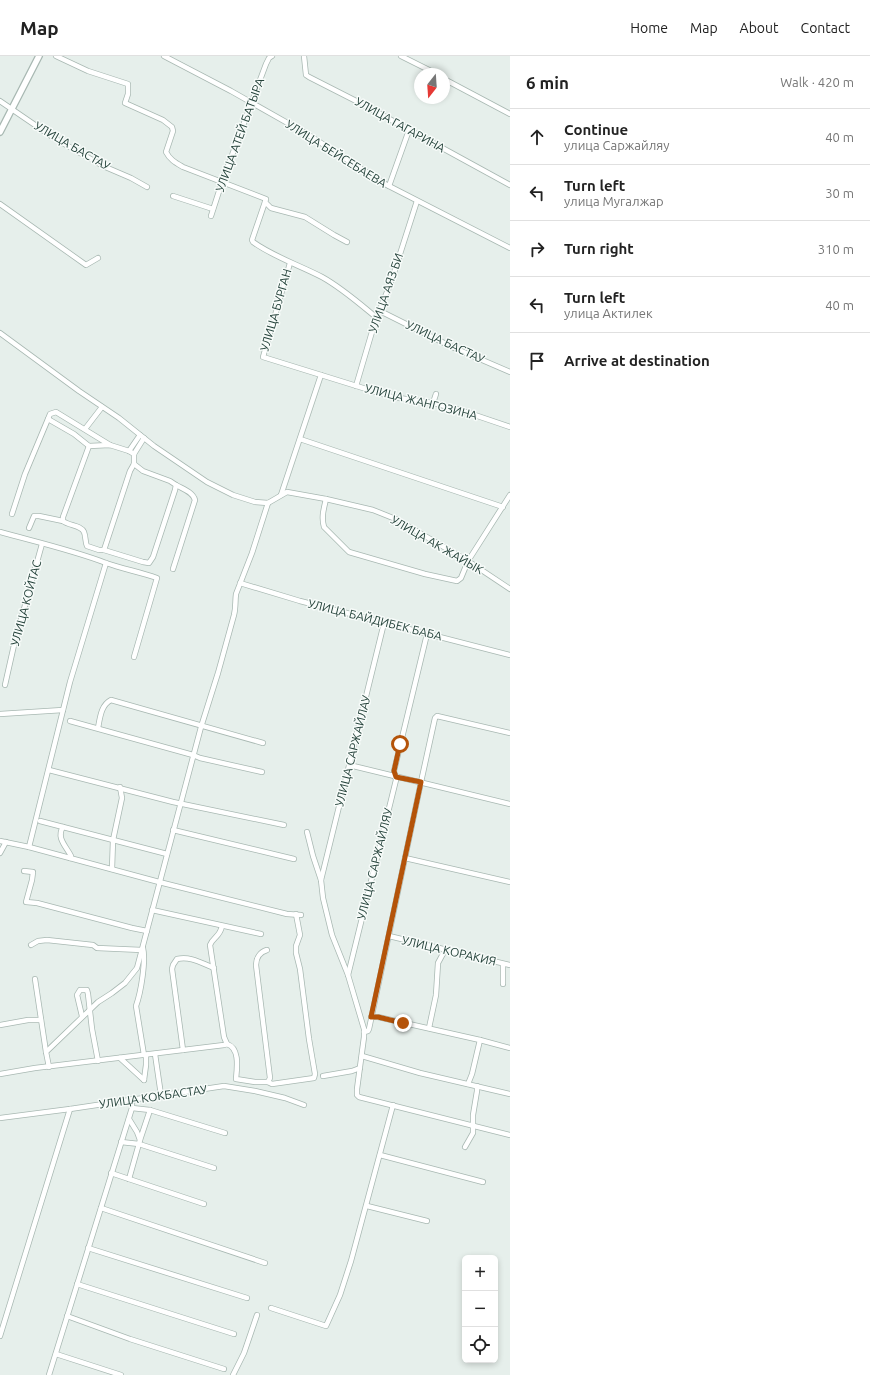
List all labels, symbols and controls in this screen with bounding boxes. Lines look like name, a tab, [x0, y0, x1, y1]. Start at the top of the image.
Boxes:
text: Map	[20, 17, 59, 39]
text: Home	[630, 20, 668, 36]
text: Map	[690, 20, 718, 36]
text: About	[740, 20, 779, 36]
text: Contact	[801, 20, 850, 36]
north arrow	[414, 68, 450, 104]
text: 6 min	[526, 73, 569, 92]
text: Walk · 420 m	[780, 75, 854, 89]
street label: УЛИЦА АТЕЙ БАТЫРА	[213, 76, 266, 193]
street label: УЛИЦА ГАГАРИНА	[353, 95, 448, 155]
street label: УЛИЦА БЕЙСЕБАЕВА	[283, 117, 389, 190]
street label: УЛИЦА БАСТАУ	[32, 119, 113, 173]
text: Continue	[564, 121, 628, 138]
icon: ahead	[526, 126, 548, 148]
text: 40 m	[825, 130, 854, 144]
text: улица Саржайляу	[564, 138, 670, 152]
text: Turn left	[564, 177, 625, 194]
icon: left	[526, 182, 548, 204]
text: 30 m	[825, 186, 854, 200]
text: улица Мугалжар	[564, 194, 664, 208]
icon: right	[526, 238, 548, 260]
text: Turn right	[564, 240, 634, 257]
text: 310 m	[818, 242, 854, 256]
street label: УЛИЦА АЯЗ БИ	[366, 251, 405, 334]
street label: УЛИЦА БУРГАН	[258, 267, 293, 353]
text: Turn left	[564, 289, 625, 306]
icon: left	[526, 294, 548, 316]
text: 40 m	[825, 298, 854, 312]
text: улица Актилек	[564, 306, 653, 320]
street label: УЛИЦА БАСТАУ	[404, 318, 487, 365]
icon: arrive	[526, 350, 548, 372]
text: Arrive at destination	[564, 352, 710, 369]
street label: УЛИЦА ЖАНГОЗИНА	[364, 381, 479, 422]
street label: УЛИЦА АК ЖАЙЫК	[389, 513, 486, 577]
street label: УЛИЦА КОЙТАС	[8, 558, 43, 647]
street label: УЛИЦА БАЙДИБЕК БАБА	[307, 597, 444, 643]
street label: УЛИЦА САРЖАЙЛАУ	[332, 694, 373, 808]
route start	[391, 735, 409, 753]
street label: УЛИЦА САРЖАЙЛЯУ	[354, 807, 395, 921]
street label: УЛИЦА КОРАКИЯ	[401, 933, 498, 968]
route end	[394, 1014, 412, 1032]
street label: УЛИЦА КОКБАСТАУ	[98, 1082, 208, 1110]
map controls	[462, 1255, 498, 1363]
button: +	[462, 1255, 498, 1291]
button: −	[462, 1291, 498, 1327]
button: locate	[462, 1327, 498, 1363]

